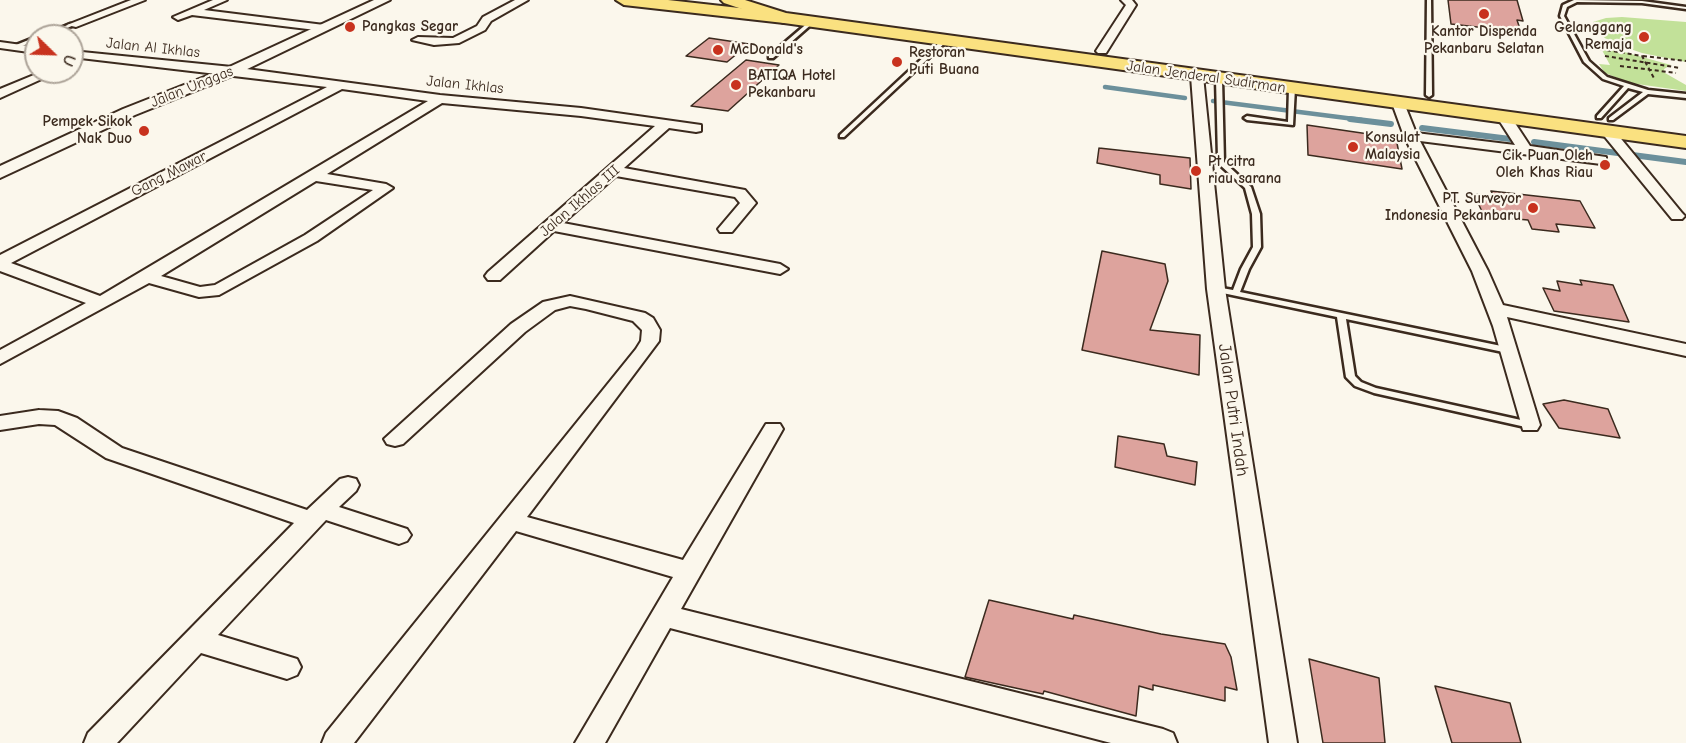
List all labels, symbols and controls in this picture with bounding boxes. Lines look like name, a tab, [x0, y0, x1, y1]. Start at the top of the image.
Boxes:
marker: Kantor Dispenda Pekanbaru Selatan	[1477, 7, 1491, 21]
place label: Pangkas Segar	[362, 18, 458, 36]
place label: Gelanggang Remaja	[1554, 19, 1632, 54]
marker: Pangkas Segar	[343, 20, 357, 34]
place label: Kantor Dispenda Pekanbaru Selatan	[1424, 23, 1544, 58]
north arrow	[24, 24, 84, 84]
marker: Gelanggang Remaja	[1637, 30, 1651, 44]
street label: Jalan Al Ikhlas	[105, 34, 201, 62]
place label: McDonald's	[730, 41, 803, 59]
marker: McDonald's	[711, 43, 725, 57]
place label: Restoran Puti Buana	[909, 44, 979, 79]
text: U	[58, 52, 79, 69]
marker: Restoran Puti Buana	[890, 55, 904, 69]
street label: Jalan Jenderal Sudirman	[1125, 57, 1287, 97]
street label: Jalan Unggas	[148, 62, 236, 112]
place label: BATIQA Hotel Pekanbaru	[748, 67, 836, 102]
street label: Jalan Ikhlas	[426, 72, 504, 98]
marker: BATIQA Hotel Pekanbaru	[729, 78, 743, 92]
place label: Pempek Sikok Nak Duo	[43, 113, 132, 148]
marker: Pempek Sikok Nak Duo	[137, 124, 151, 138]
place label: Konsulat Malaysia	[1365, 129, 1420, 164]
marker: Konsulat Malaysia	[1346, 140, 1360, 154]
street label: Gang Mawar	[128, 147, 210, 201]
place label: Cik Puan Oleh Oleh Khas Riau	[1496, 147, 1593, 182]
place label: Pt citra riau sarana	[1208, 153, 1281, 188]
marker: Cik Puan Oleh Oleh Khas Riau	[1598, 158, 1612, 172]
street label: Jalan Ikhlas III	[536, 161, 624, 241]
marker: Pt citra riau sarana	[1189, 164, 1203, 178]
place label: PT. Surveyor Indonesia Pekanbaru	[1385, 190, 1521, 225]
marker: PT. Surveyor Indonesia Pekanbaru	[1526, 201, 1540, 215]
street label: Jalan Putri Indah	[1213, 342, 1253, 478]

